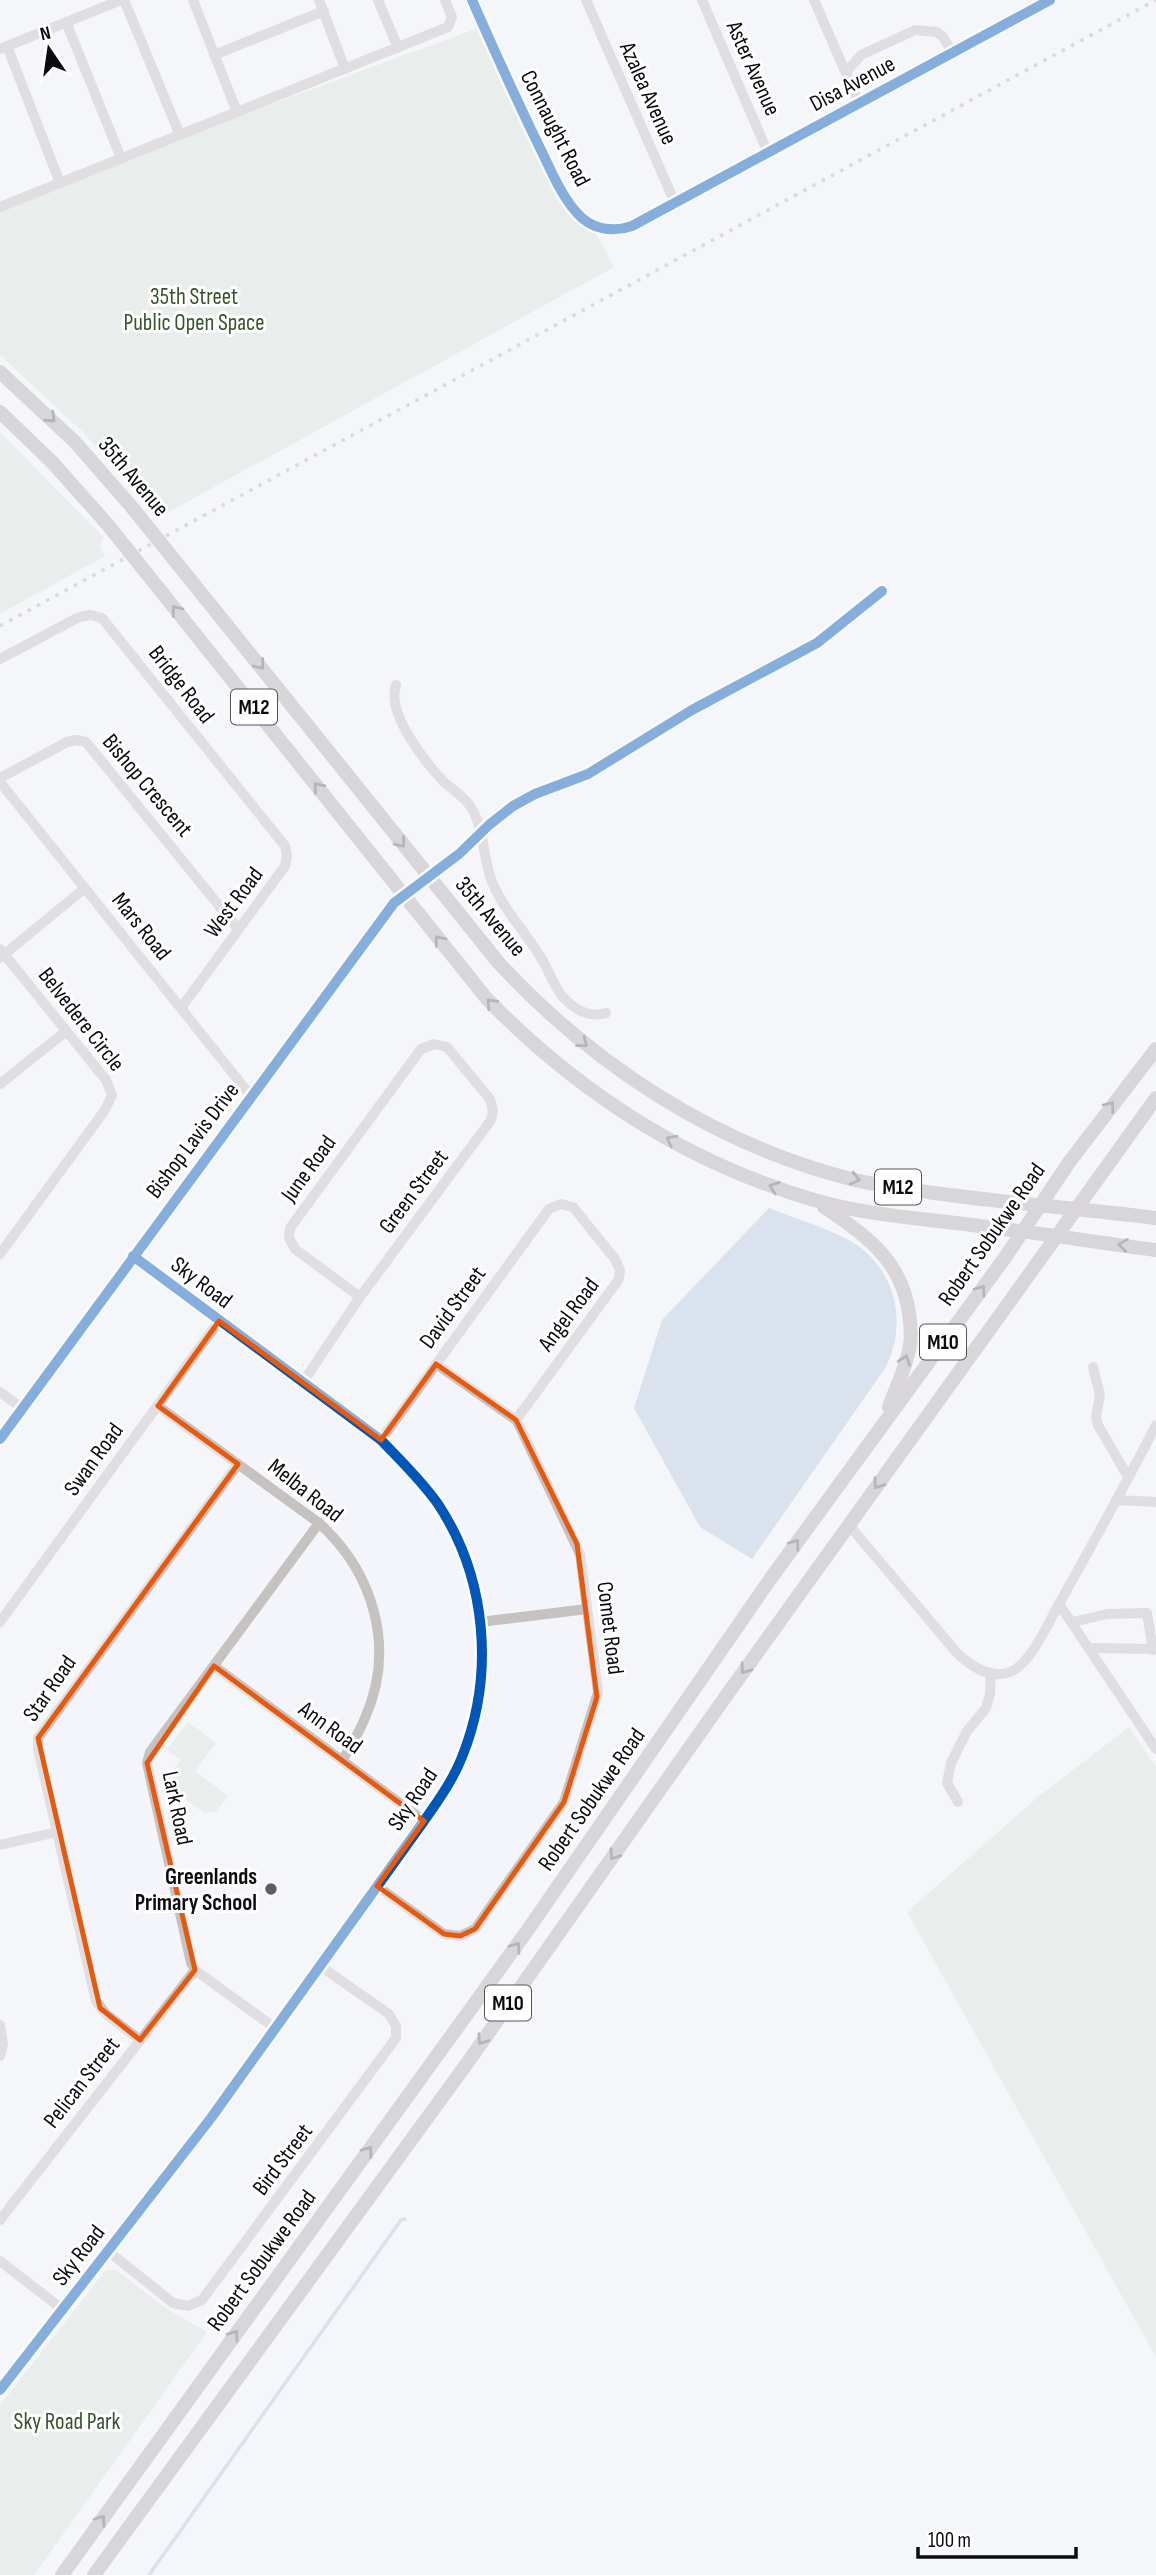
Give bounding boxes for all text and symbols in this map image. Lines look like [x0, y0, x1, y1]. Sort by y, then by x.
north arrow [14, 14, 84, 84]
street label: Aster Avenue [719, 16, 786, 120]
text: N [38, 22, 53, 46]
street label: Azalea Avenue [613, 37, 683, 149]
street label: Disa Avenue [805, 50, 900, 118]
street label: Connaught Road [514, 66, 596, 191]
park label: 35th Street Public Open Space [124, 283, 264, 337]
one-way arrow [43, 409, 56, 422]
street label: 35th Avenue [92, 431, 175, 522]
one-way arrow [172, 605, 185, 617]
street label: Bridge Road [142, 640, 220, 729]
one-way arrow [251, 657, 264, 669]
road number: M12 [231, 690, 277, 724]
street label: Bishop Crescent [96, 729, 198, 843]
one-way arrow [314, 783, 327, 795]
one-way arrow [393, 836, 406, 848]
street label: West Road [198, 862, 269, 943]
street label: 35th Avenue [449, 871, 532, 962]
street label: Mars Road [105, 887, 177, 966]
one-way arrow [434, 935, 447, 947]
street label: Belvedere Circle [32, 962, 130, 1077]
one-way arrow [487, 998, 500, 1011]
one-way arrow [576, 1034, 588, 1047]
street label: Bishop Lavis Drive [140, 1077, 245, 1204]
one-way arrow [1102, 1101, 1115, 1113]
street label: June Road [275, 1130, 342, 1208]
one-way arrow [666, 1135, 679, 1148]
street label: Green Street [373, 1144, 455, 1239]
street label: Robert Sobukwe Road [932, 1158, 1051, 1311]
road number: M12 [875, 1170, 921, 1204]
one-way arrow [849, 1171, 861, 1185]
one-way arrow [768, 1181, 780, 1195]
one-way arrow [1117, 1238, 1129, 1253]
street label: Sky Road [165, 1251, 238, 1315]
street label: David Street [414, 1261, 492, 1354]
street label: Angel Road [532, 1272, 605, 1358]
one-way arrow [972, 1286, 985, 1298]
road number: M10 [920, 1324, 966, 1360]
one-way arrow [897, 1355, 912, 1367]
street label: Swan Road [58, 1418, 130, 1501]
street label: Melba Road [262, 1453, 348, 1529]
one-way arrow [874, 1476, 886, 1489]
one-way arrow [787, 1539, 799, 1552]
street label: Comet Road [590, 1580, 630, 1676]
street label: Star Road [17, 1650, 83, 1727]
one-way arrow [741, 1661, 754, 1674]
street label: Ann Road [292, 1695, 368, 1760]
street label: Robert Sobukwe Road [532, 1723, 651, 1876]
street label: Sky Road [382, 1763, 444, 1836]
street label: Lark Road [156, 1769, 198, 1848]
one-way arrow [610, 1847, 622, 1860]
place label: Greenlands Primary School [135, 1863, 257, 1917]
marker: Greenlands Primary School [263, 1881, 279, 1897]
one-way arrow [507, 1942, 520, 1955]
road number: M10 [485, 1986, 531, 2021]
street label: Pelican Street [38, 2032, 126, 2134]
one-way arrow [477, 2033, 490, 2046]
street label: Bird Street [247, 2118, 319, 2201]
one-way arrow [359, 2146, 372, 2159]
street label: Robert Sobukwe Road [201, 2185, 322, 2337]
street label: Sky Road [46, 2220, 111, 2292]
one-way arrow [226, 2330, 238, 2343]
park label: Sky Road Park [14, 2408, 121, 2436]
one-way arrow [93, 2515, 105, 2527]
scale bar [918, 2516, 1076, 2560]
text: 100 m [928, 2528, 971, 2553]

